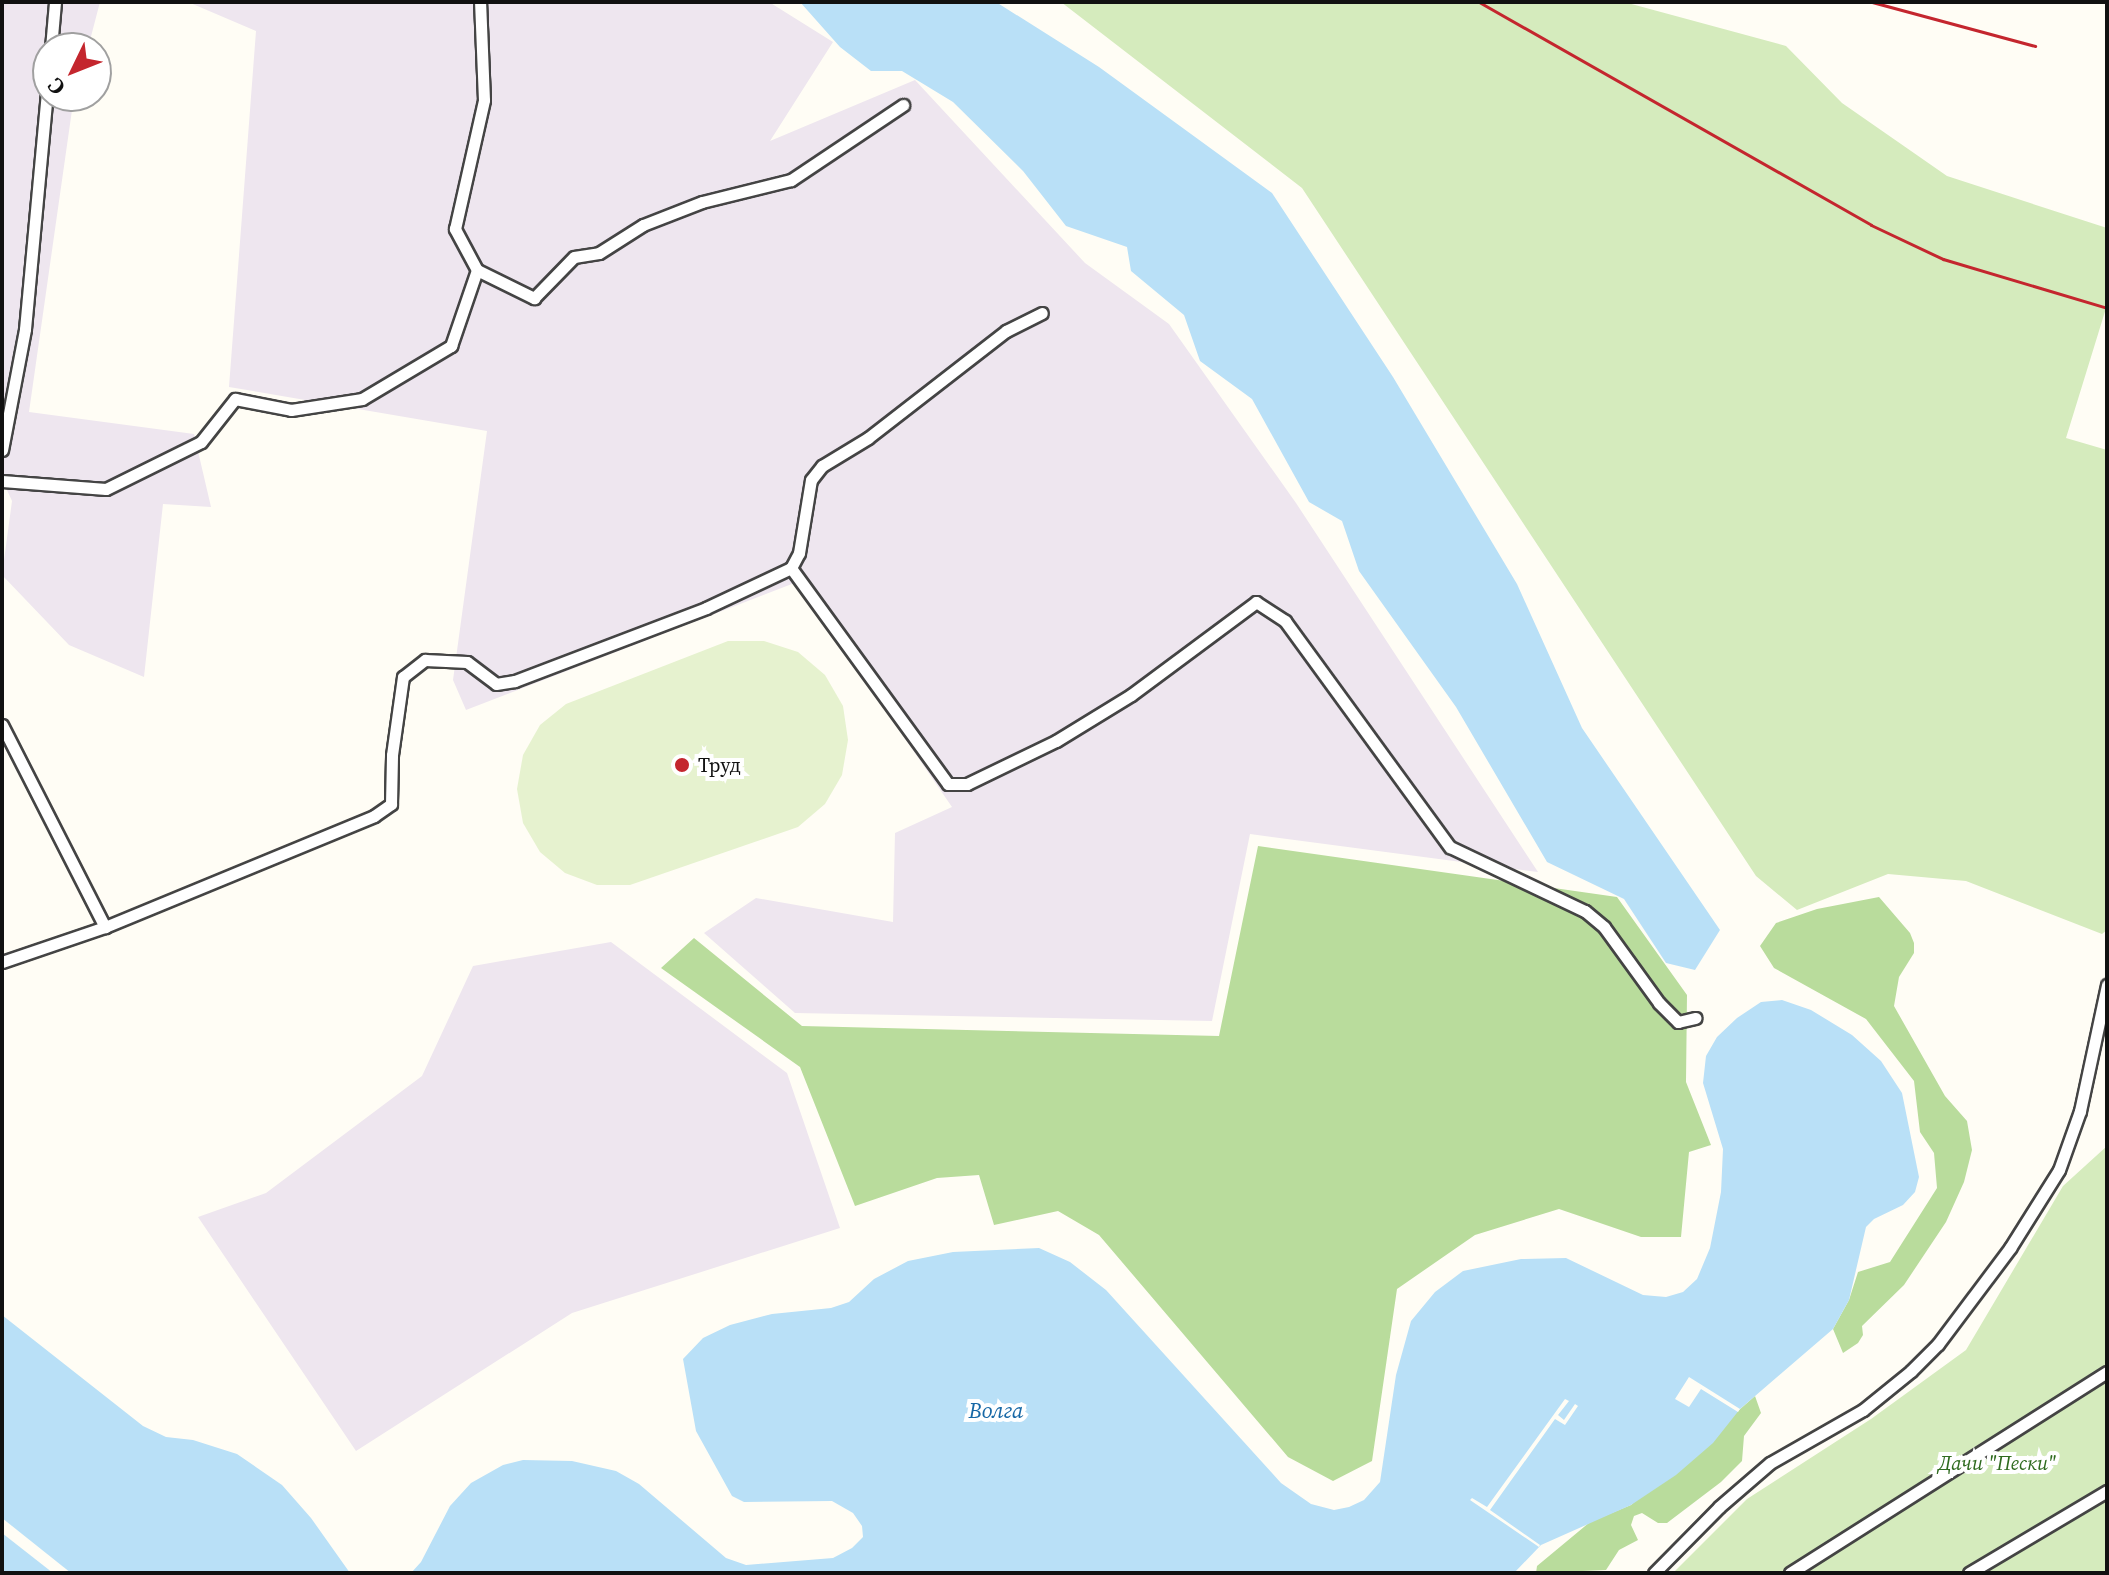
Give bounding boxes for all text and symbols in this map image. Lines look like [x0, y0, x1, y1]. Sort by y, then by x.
north arrow [32, 32, 112, 112]
text: С [40, 72, 72, 102]
place label: Труд [698, 753, 741, 777]
marker: Труд [673, 756, 691, 774]
water label: Волга [968, 1398, 1024, 1424]
park label: Дачи "Пески" [1938, 1451, 2056, 1475]

